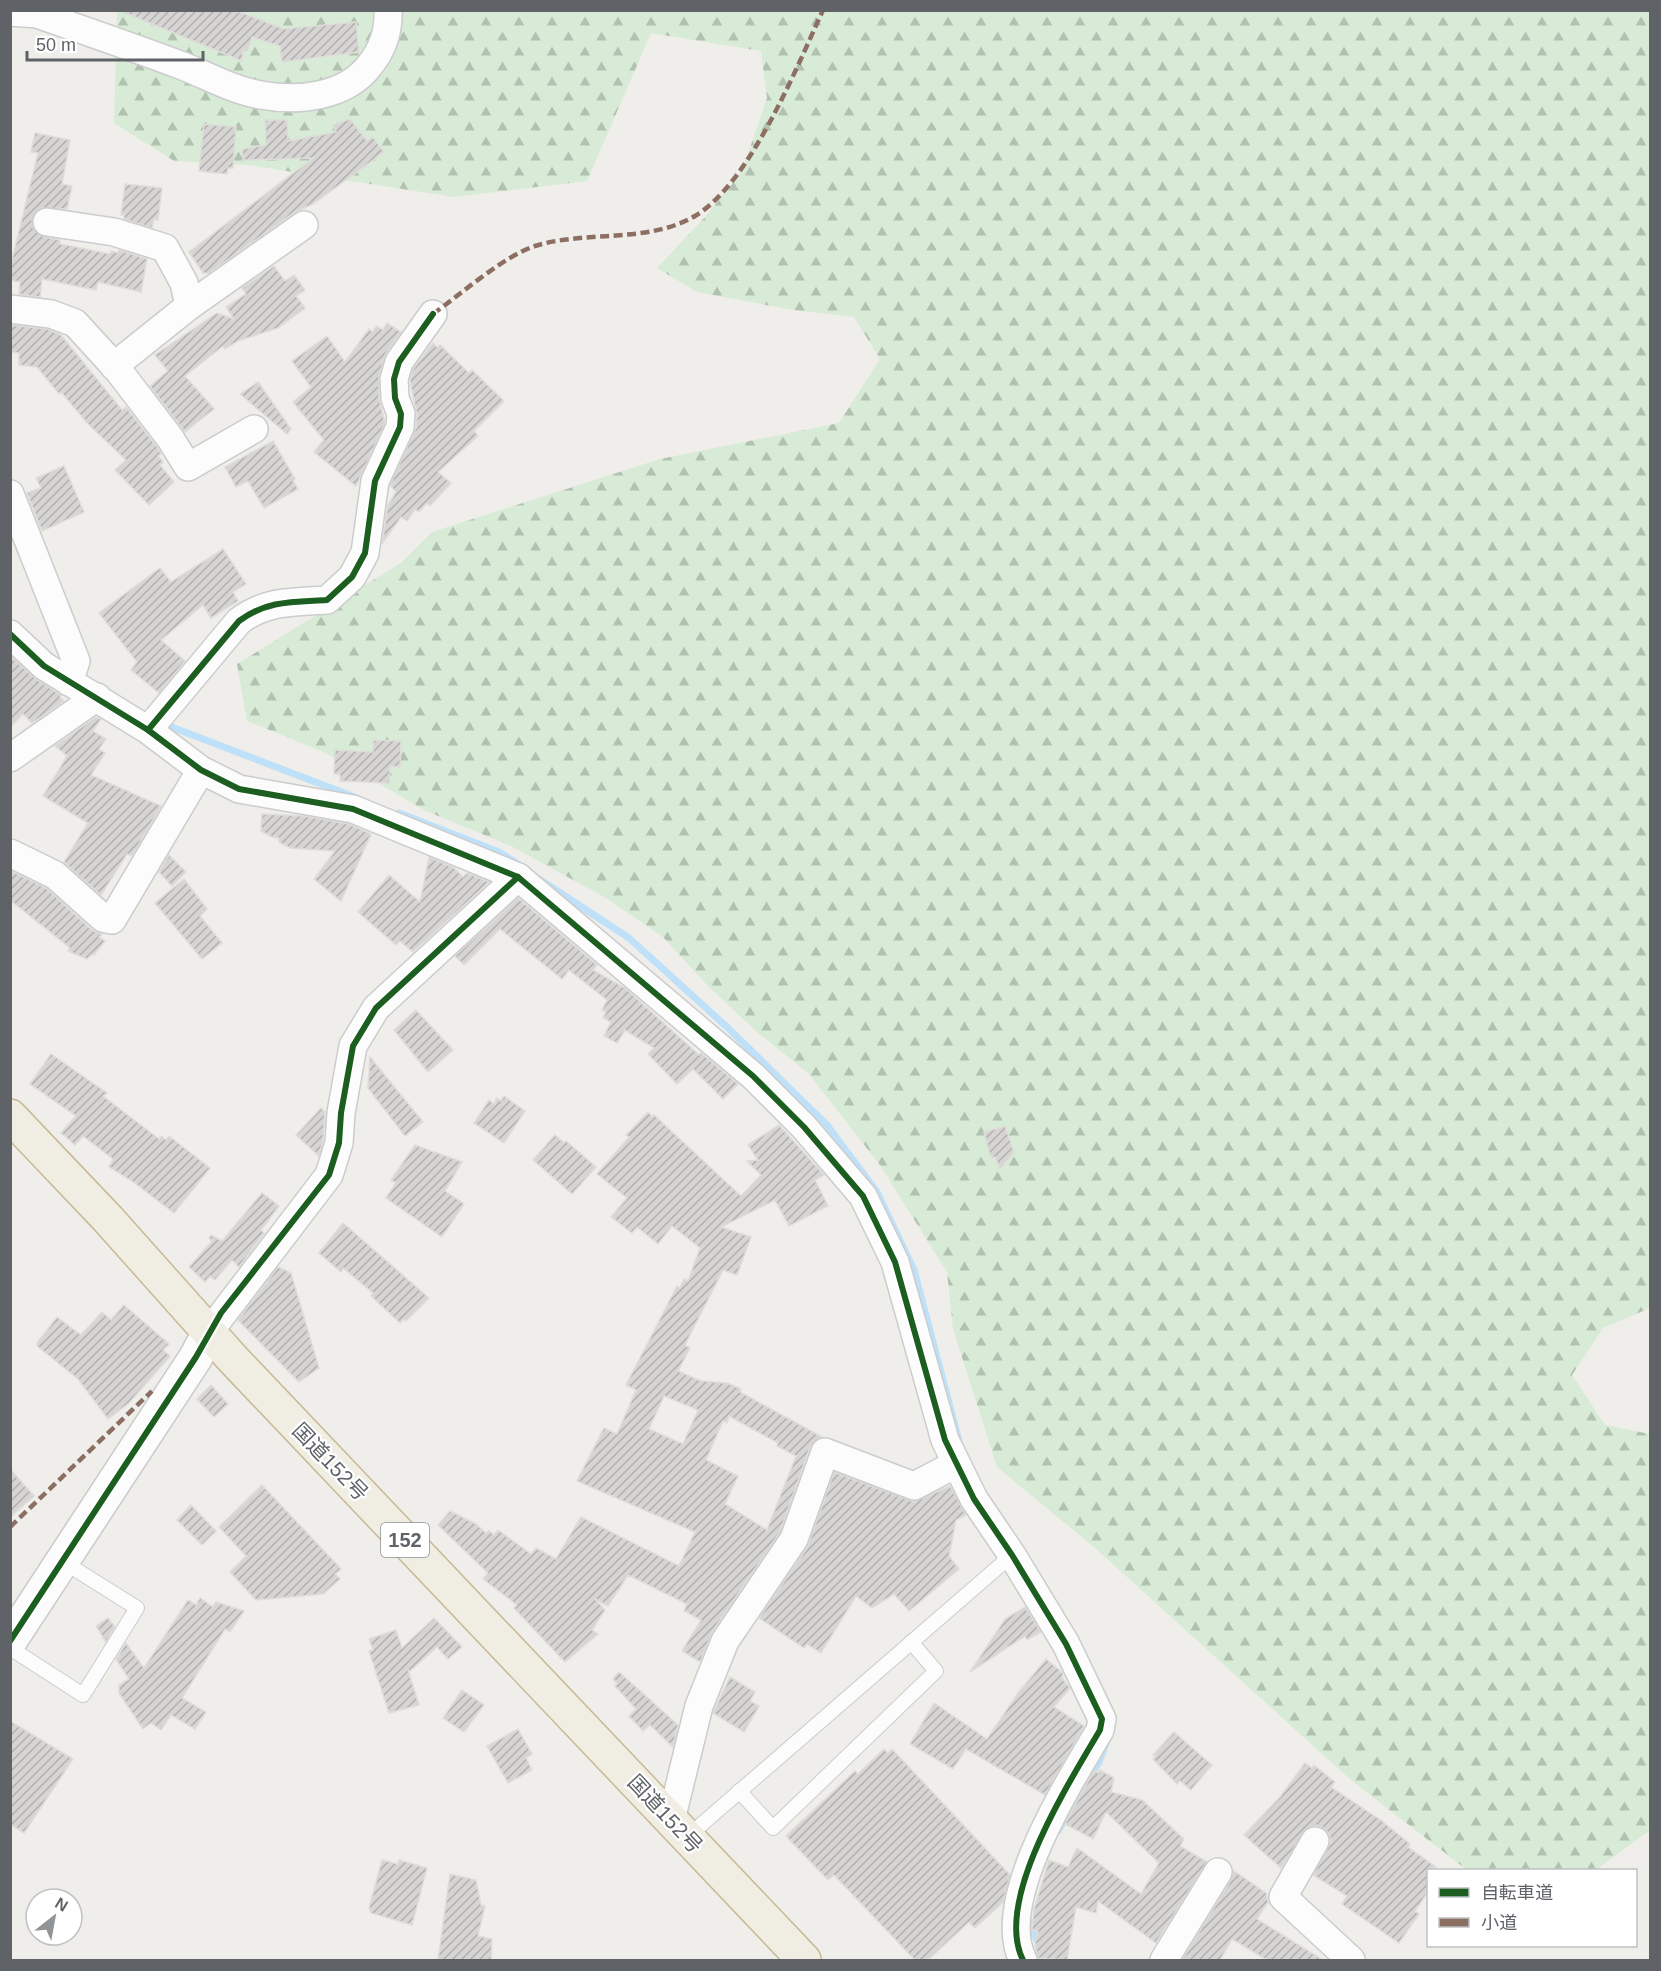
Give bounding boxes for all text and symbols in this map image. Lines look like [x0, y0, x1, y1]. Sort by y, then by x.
scale bar [27, 24, 202, 62]
text: 50 m [36, 35, 76, 55]
street label: 国道152号 [288, 1418, 373, 1505]
road number: 152 [381, 1523, 429, 1557]
street label: 国道152号 [624, 1770, 707, 1857]
legend [1427, 1869, 1637, 1947]
text: 自転車道 [1481, 1883, 1553, 1903]
north arrow [24, 1887, 84, 1947]
text: N [52, 1894, 71, 1915]
text: 小道 [1481, 1913, 1517, 1933]

